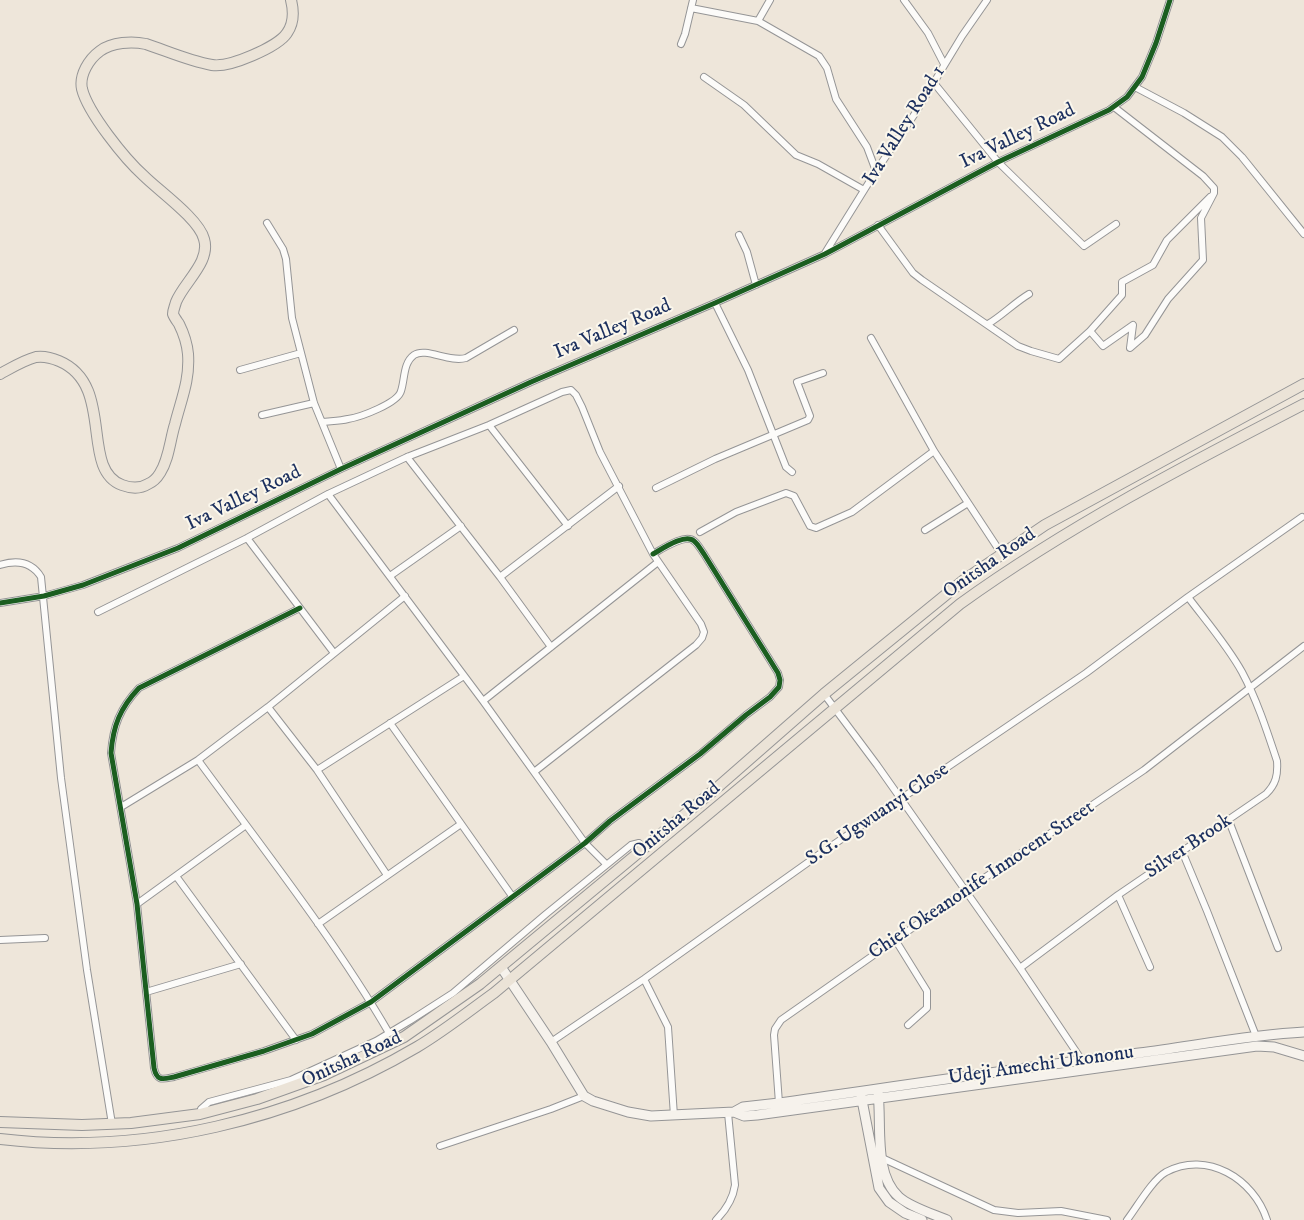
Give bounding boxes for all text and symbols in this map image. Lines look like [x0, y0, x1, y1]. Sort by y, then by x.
street label: Iva Valley Road 1 [859, 62, 951, 190]
street label: Iva Valley Road [957, 99, 1079, 175]
street label: Iva Valley Road [551, 295, 675, 365]
street label: Iva Valley Road [183, 461, 305, 537]
street label: Onitsha Road [939, 523, 1041, 605]
street label: S.G. Ugwuanyi Close [802, 758, 954, 872]
street label: Onitsha Road [628, 777, 726, 865]
street label: Chief Okeanonife Innocent Street [865, 796, 1099, 966]
street label: Silver Brook [1141, 809, 1237, 885]
street label: Onitsha Road [298, 1026, 406, 1094]
street label: Udeji Amechi Ukononu [947, 1041, 1135, 1091]

